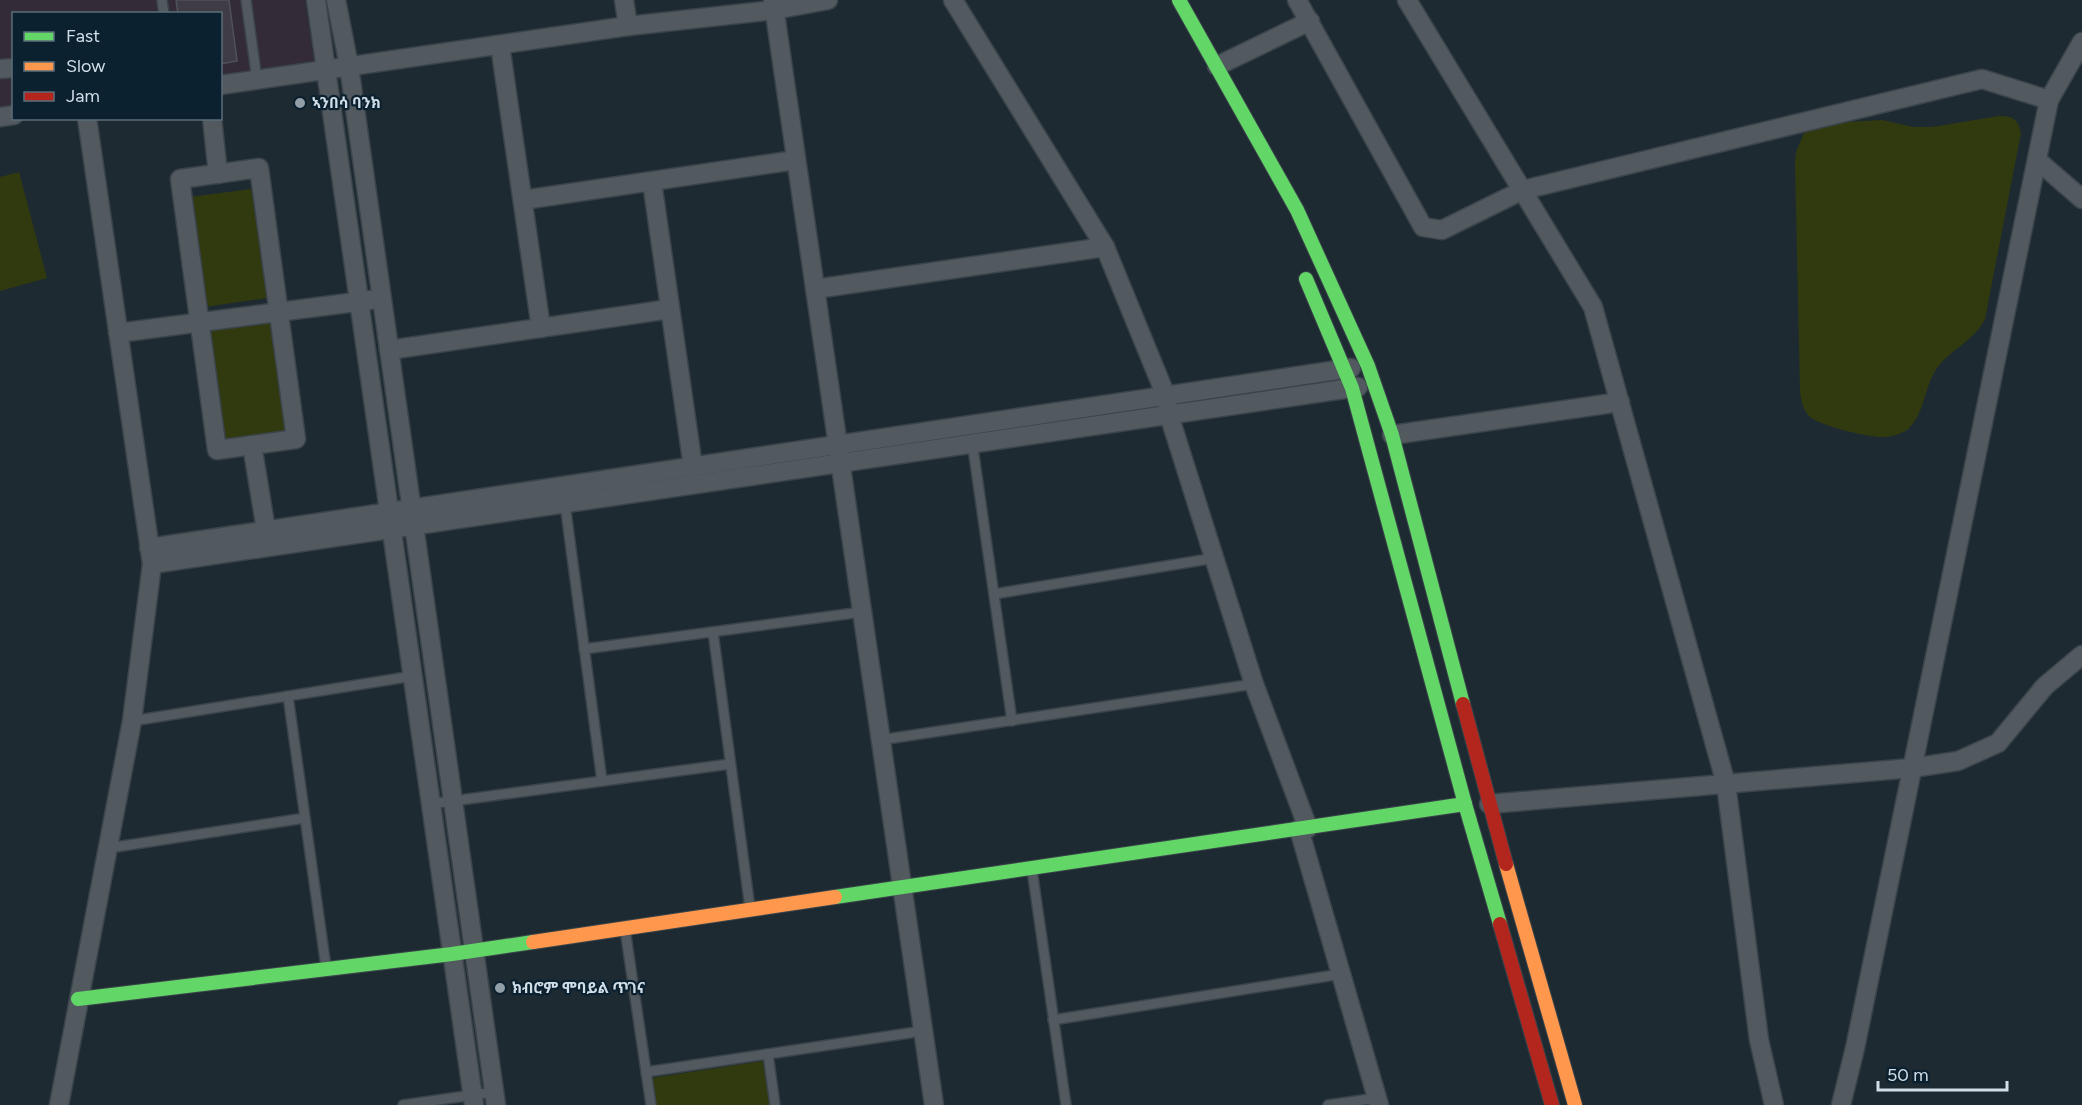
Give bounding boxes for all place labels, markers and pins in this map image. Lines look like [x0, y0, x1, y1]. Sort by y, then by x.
place label: ኣንበሳ ባንክ [312, 94, 381, 112]
marker: ኣንበሳ ባንክ [293, 96, 307, 110]
place label: ክብሮም ሞባይል ጥገና [512, 979, 646, 997]
marker: ክብሮም ሞባይል ጥገና [493, 981, 507, 995]

